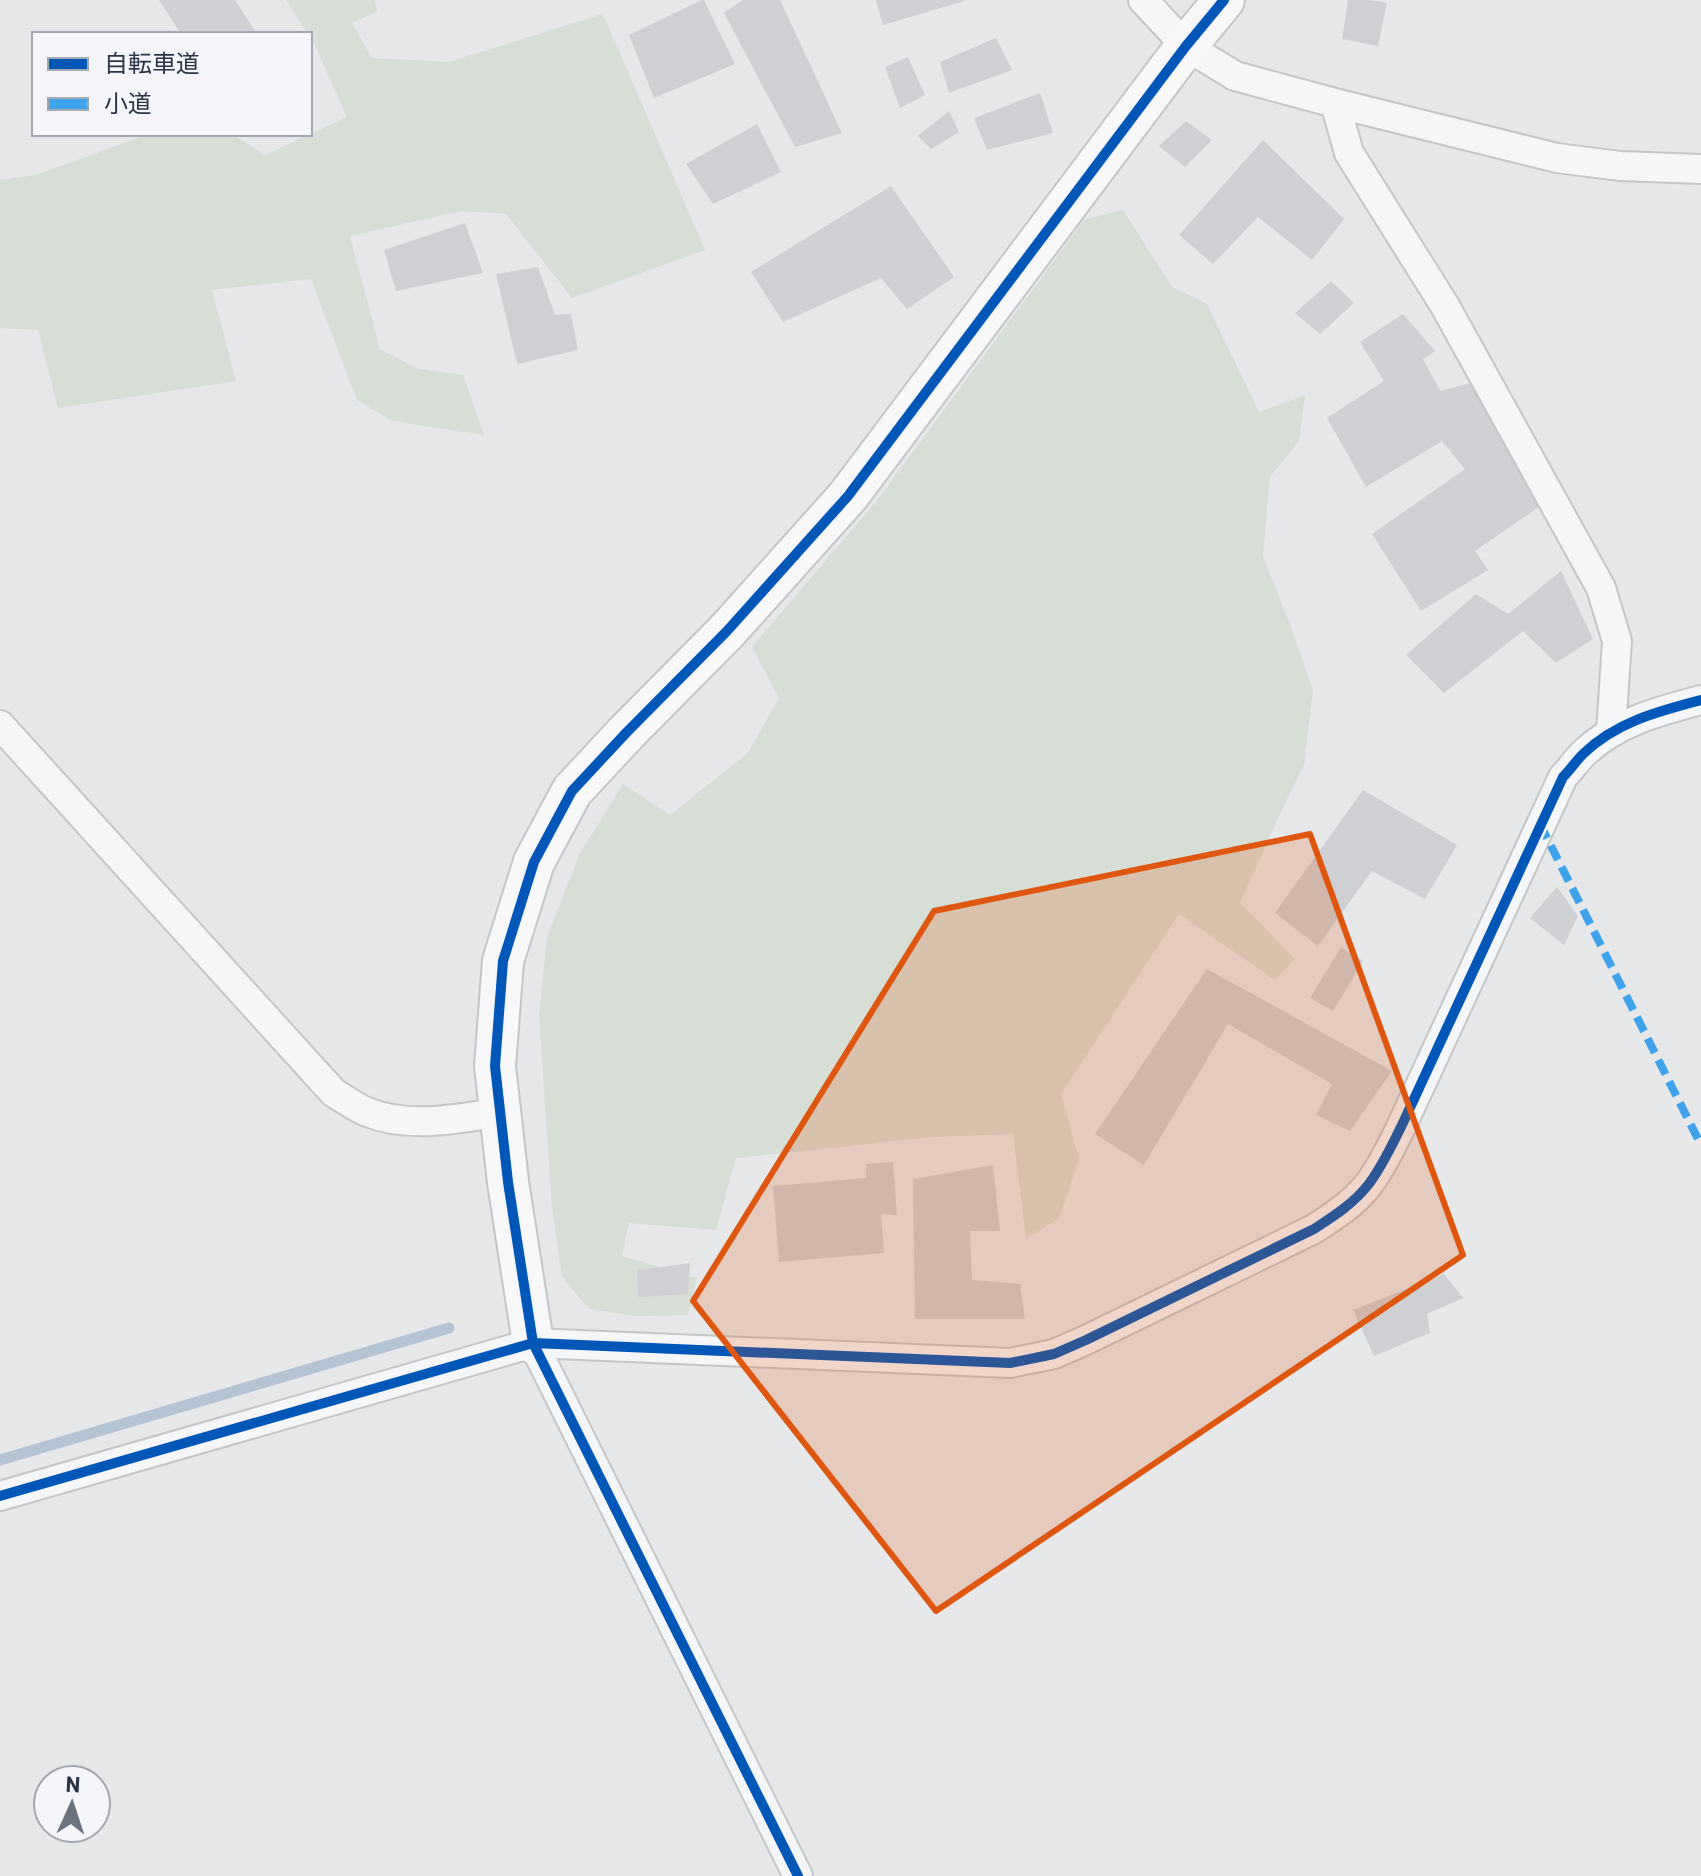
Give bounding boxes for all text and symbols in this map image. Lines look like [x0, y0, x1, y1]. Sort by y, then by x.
legend [32, 32, 312, 136]
text: 自転車道 [104, 48, 200, 77]
text: 小道 [104, 88, 152, 117]
north arrow [32, 1764, 112, 1844]
text: N [65, 1770, 81, 1796]

